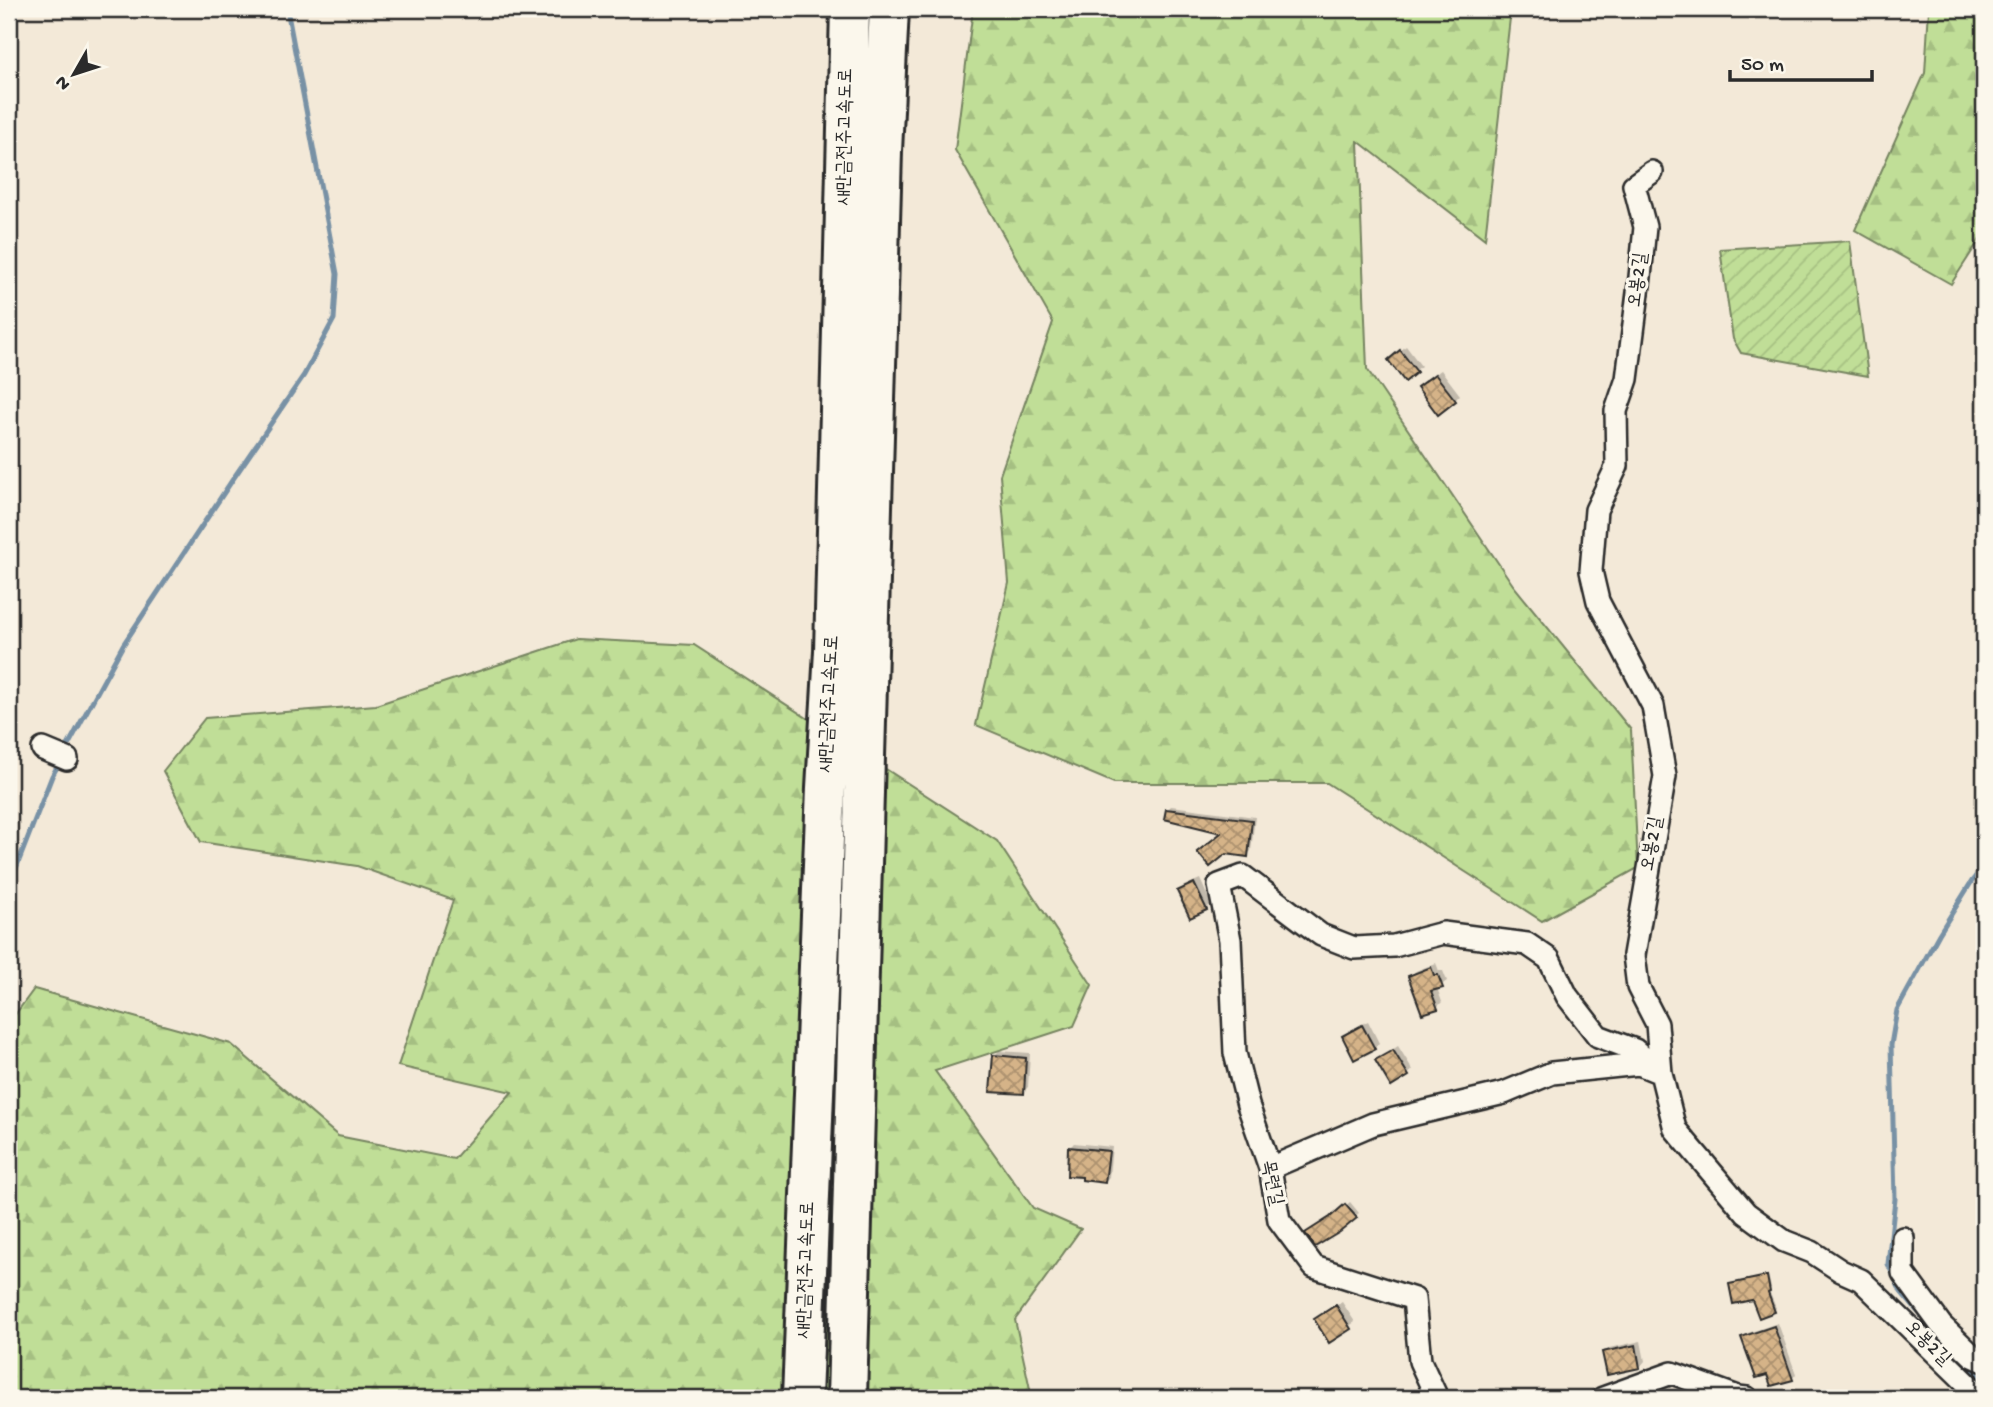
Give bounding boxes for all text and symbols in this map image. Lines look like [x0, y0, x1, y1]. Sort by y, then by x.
north arrow [38, 38, 108, 108]
scale bar [1730, 38, 1872, 82]
text: 50 m [1741, 54, 1784, 79]
street label: 새만금전주고속도로 [833, 68, 859, 206]
text: N [51, 70, 76, 95]
street label: 오봉2길 [1624, 251, 1654, 309]
street label: 새만금전주고속도로 [815, 635, 845, 773]
street label: 오봉2길 [1637, 815, 1669, 873]
street label: 목련길 [1255, 1158, 1287, 1208]
street label: 새만금전주고속도로 [793, 1201, 821, 1339]
street label: 오봉2길 [1899, 1317, 1955, 1371]

